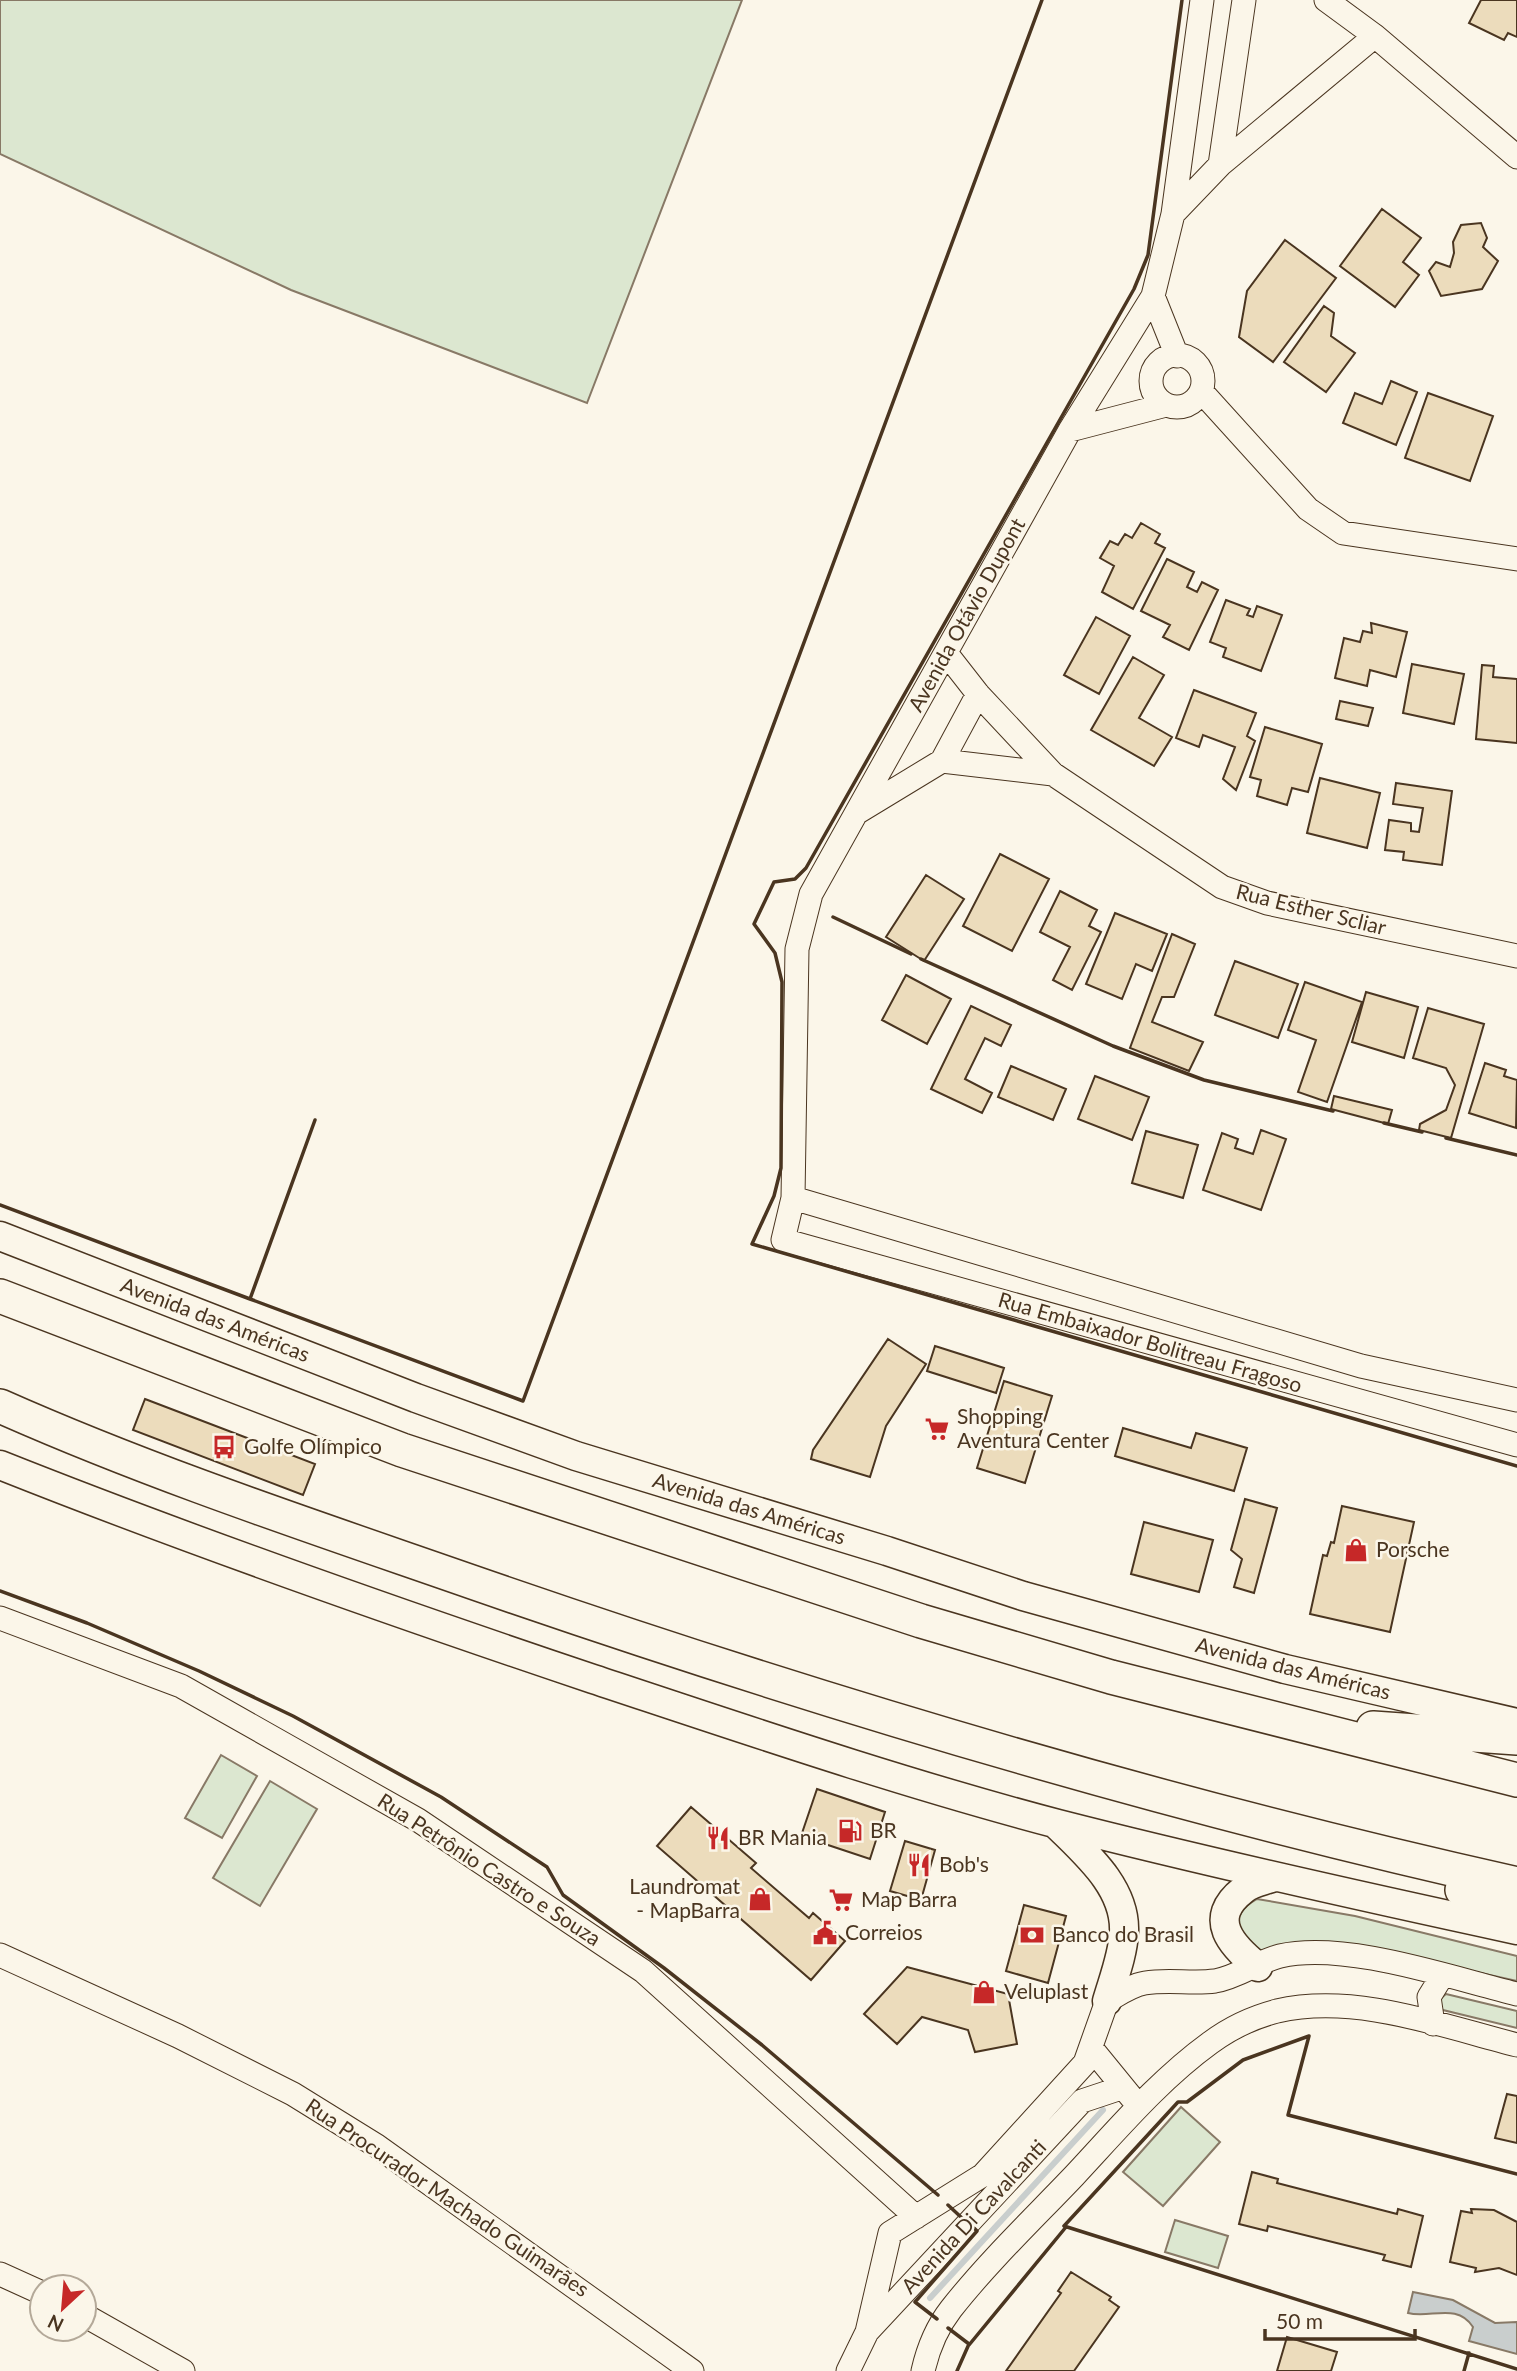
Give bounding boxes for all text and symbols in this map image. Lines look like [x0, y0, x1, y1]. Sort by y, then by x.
street label: Avenida Otávio Dupont [902, 513, 1030, 715]
street label: Rua Esther Scliar [1234, 878, 1389, 939]
street label: Avenida das Américas [118, 1271, 313, 1366]
street label: Rua Embaixador Bolitreau Fragoso [996, 1286, 1305, 1397]
place label: Shopping Aventura Center [957, 1403, 1109, 1452]
supermarket icon: Shopping Aventura Center [923, 1415, 951, 1443]
bus stop icon: Golfe Olímpico [210, 1433, 238, 1461]
place label: Golfe Olímpico [244, 1433, 382, 1458]
street label: Avenida das Américas [650, 1466, 849, 1549]
shop icon: Porsche [1342, 1536, 1370, 1564]
place label: Porsche [1376, 1536, 1449, 1561]
street label: Avenida das Américas [1193, 1631, 1393, 1704]
street label: Rua Petrônio Castro e Souza [374, 1787, 606, 1950]
fuel station icon: BR [836, 1817, 864, 1845]
place label: BR [870, 1817, 898, 1842]
restaurant icon: BR Mania [704, 1824, 732, 1852]
place label: BR Mania [738, 1824, 827, 1849]
restaurant icon: Bob's [905, 1851, 933, 1879]
place label: Bob's [939, 1851, 989, 1876]
place label: Laundromat - MapBarra [629, 1873, 740, 1922]
shop icon: Laundromat - MapBarra [746, 1885, 774, 1913]
supermarket icon: Map Barra [827, 1886, 855, 1914]
place label: Map Barra [861, 1886, 957, 1911]
public building icon: Correios [811, 1919, 839, 1947]
place label: Correios [845, 1919, 923, 1944]
bank icon: Banco do Brasil [1018, 1921, 1046, 1949]
place label: Banco do Brasil [1052, 1921, 1194, 1946]
shop icon: Veluplast [970, 1978, 998, 2006]
place label: Veluplast [1004, 1978, 1089, 2003]
street label: Rua Procurador Machado Guimarães [301, 2092, 594, 2301]
street label: Avenida Di Cavalcanti [895, 2134, 1050, 2298]
north arrow [28, 2273, 98, 2343]
scale bar [1265, 2298, 1416, 2342]
text: 50 m [1276, 2308, 1323, 2333]
text: N [44, 2310, 67, 2337]

